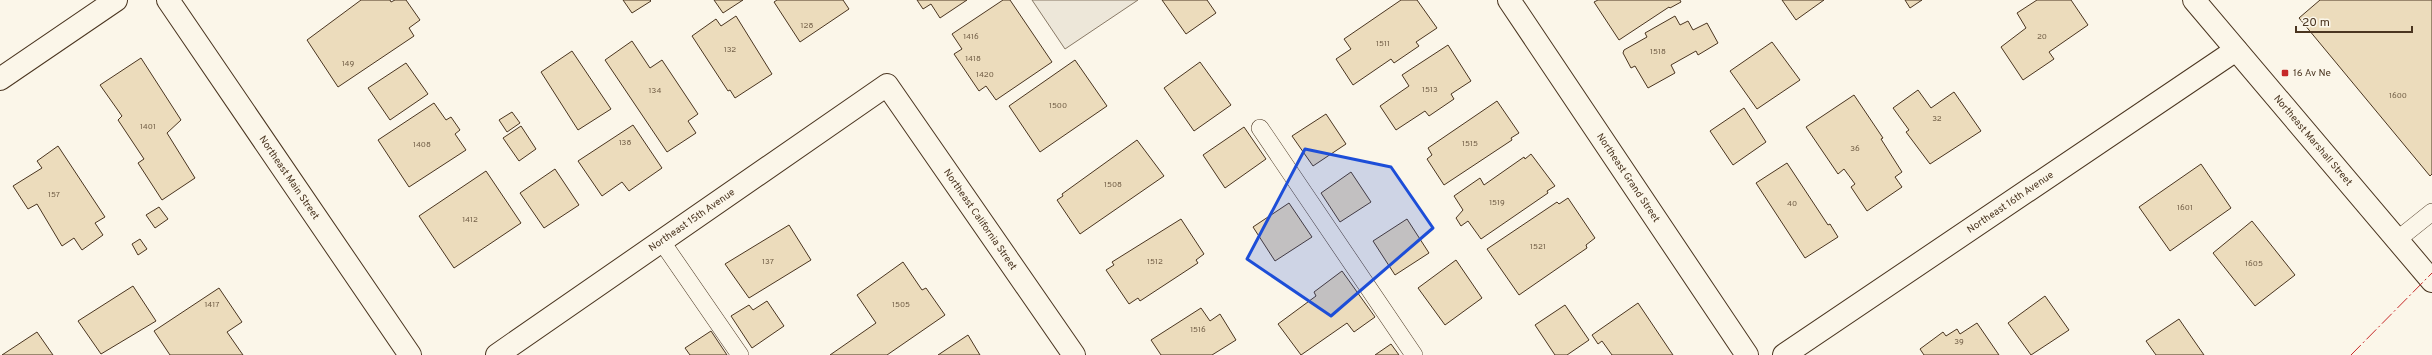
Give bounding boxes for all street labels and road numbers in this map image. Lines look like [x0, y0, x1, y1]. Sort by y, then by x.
street label: Northeast Marshall Street [2271, 92, 2355, 189]
street label: Northeast Grand Street [1594, 131, 1663, 225]
street label: Northeast Main Street [256, 133, 322, 222]
street label: Northeast California Street [941, 166, 1020, 273]
street label: Northeast 16th Avenue [1964, 168, 2056, 236]
street label: Northeast 15th Avenue [646, 186, 738, 254]

